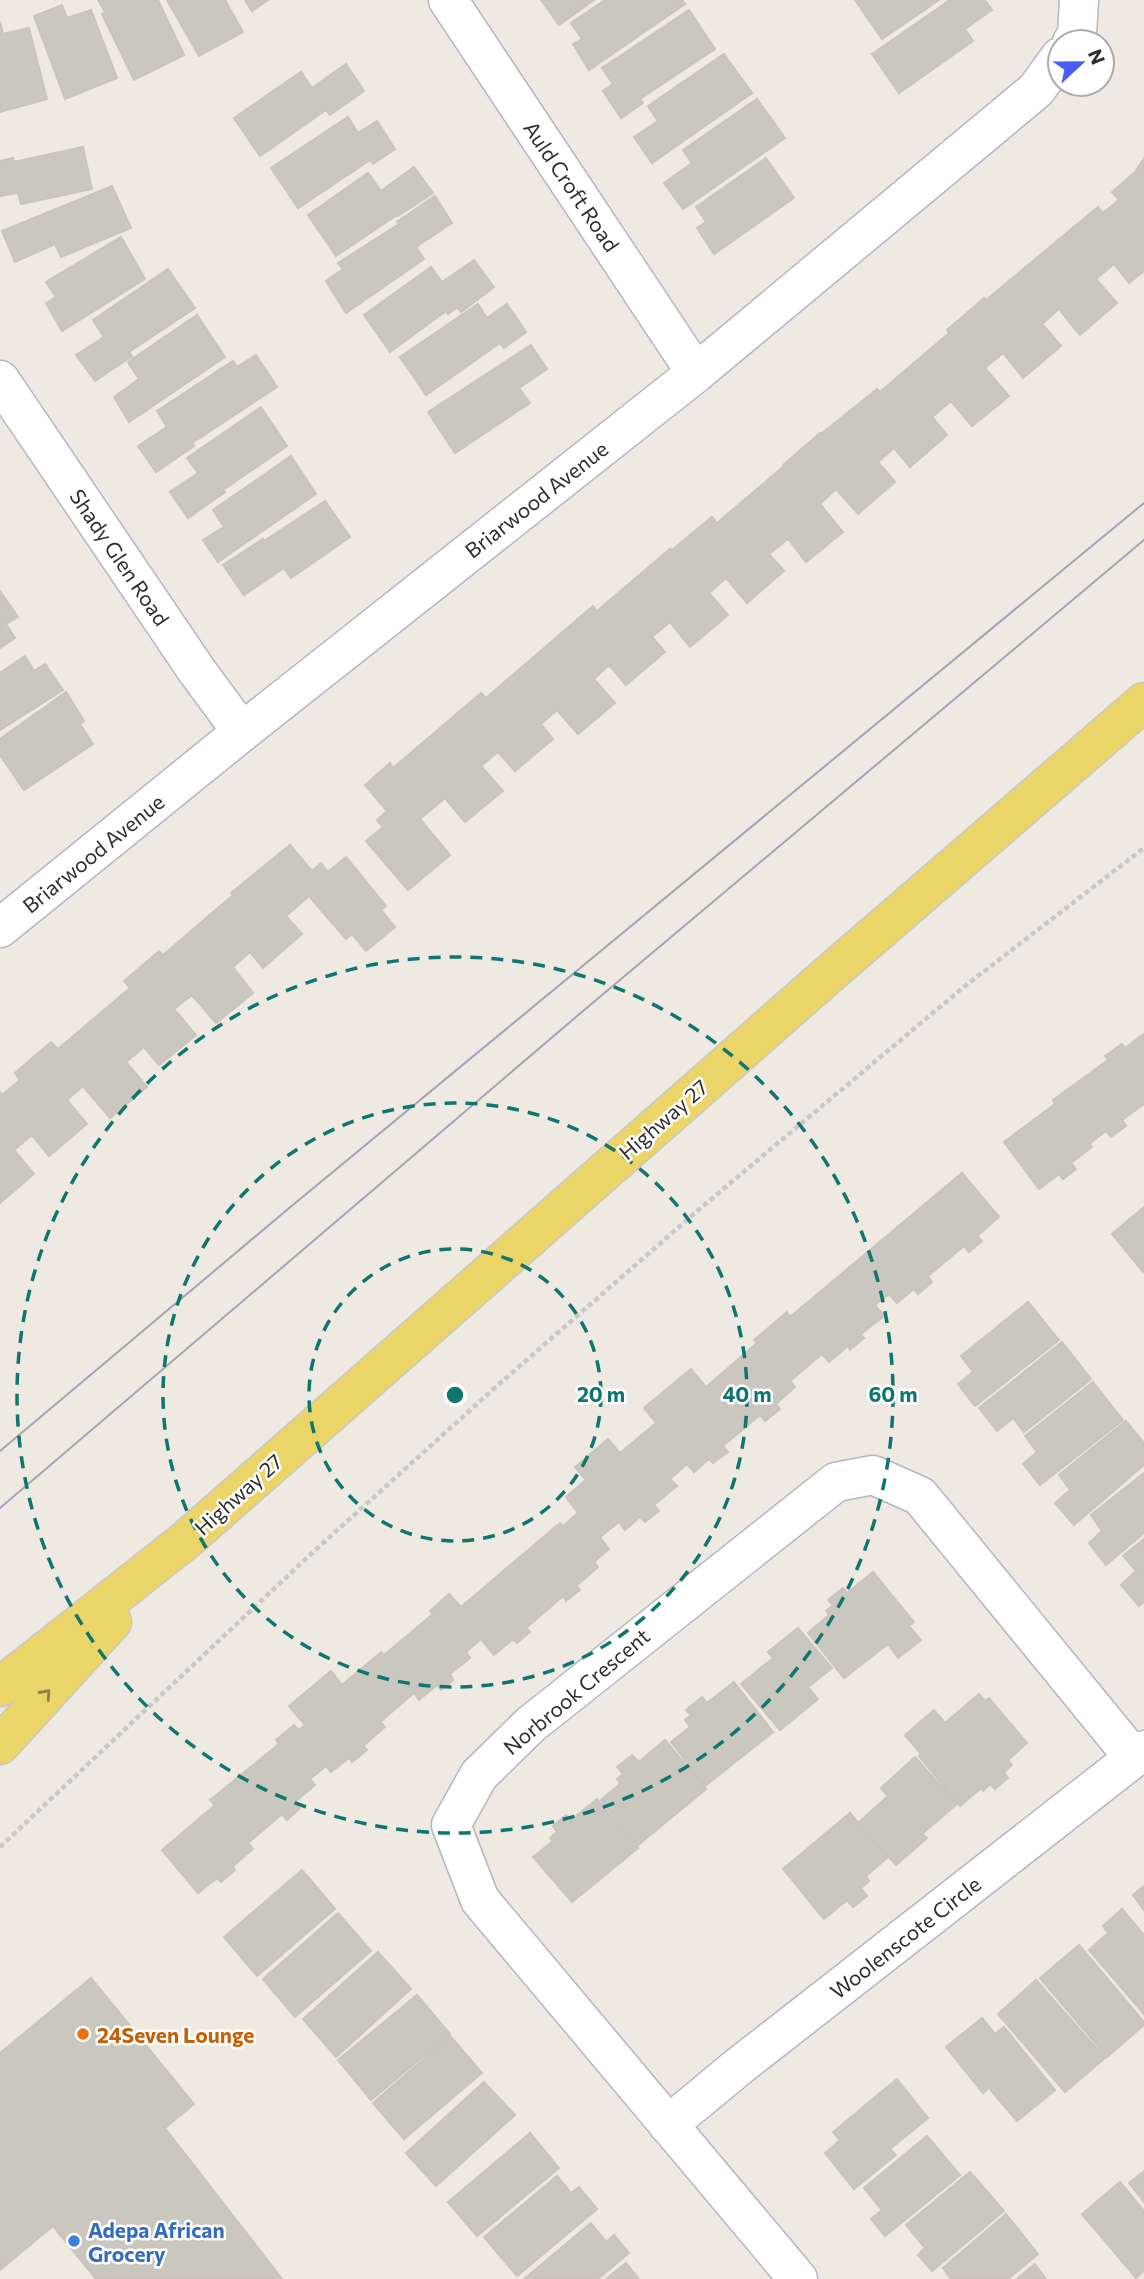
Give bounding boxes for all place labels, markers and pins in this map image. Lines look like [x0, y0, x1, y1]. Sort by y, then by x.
centre of rings [443, 1383, 467, 1407]
place label: 24Seven Lounge [97, 2022, 254, 2047]
marker: 24Seven Lounge [75, 2026, 91, 2042]
place label: Adepa African Grocery [88, 2217, 225, 2266]
marker: Adepa African Grocery [66, 2233, 82, 2249]

